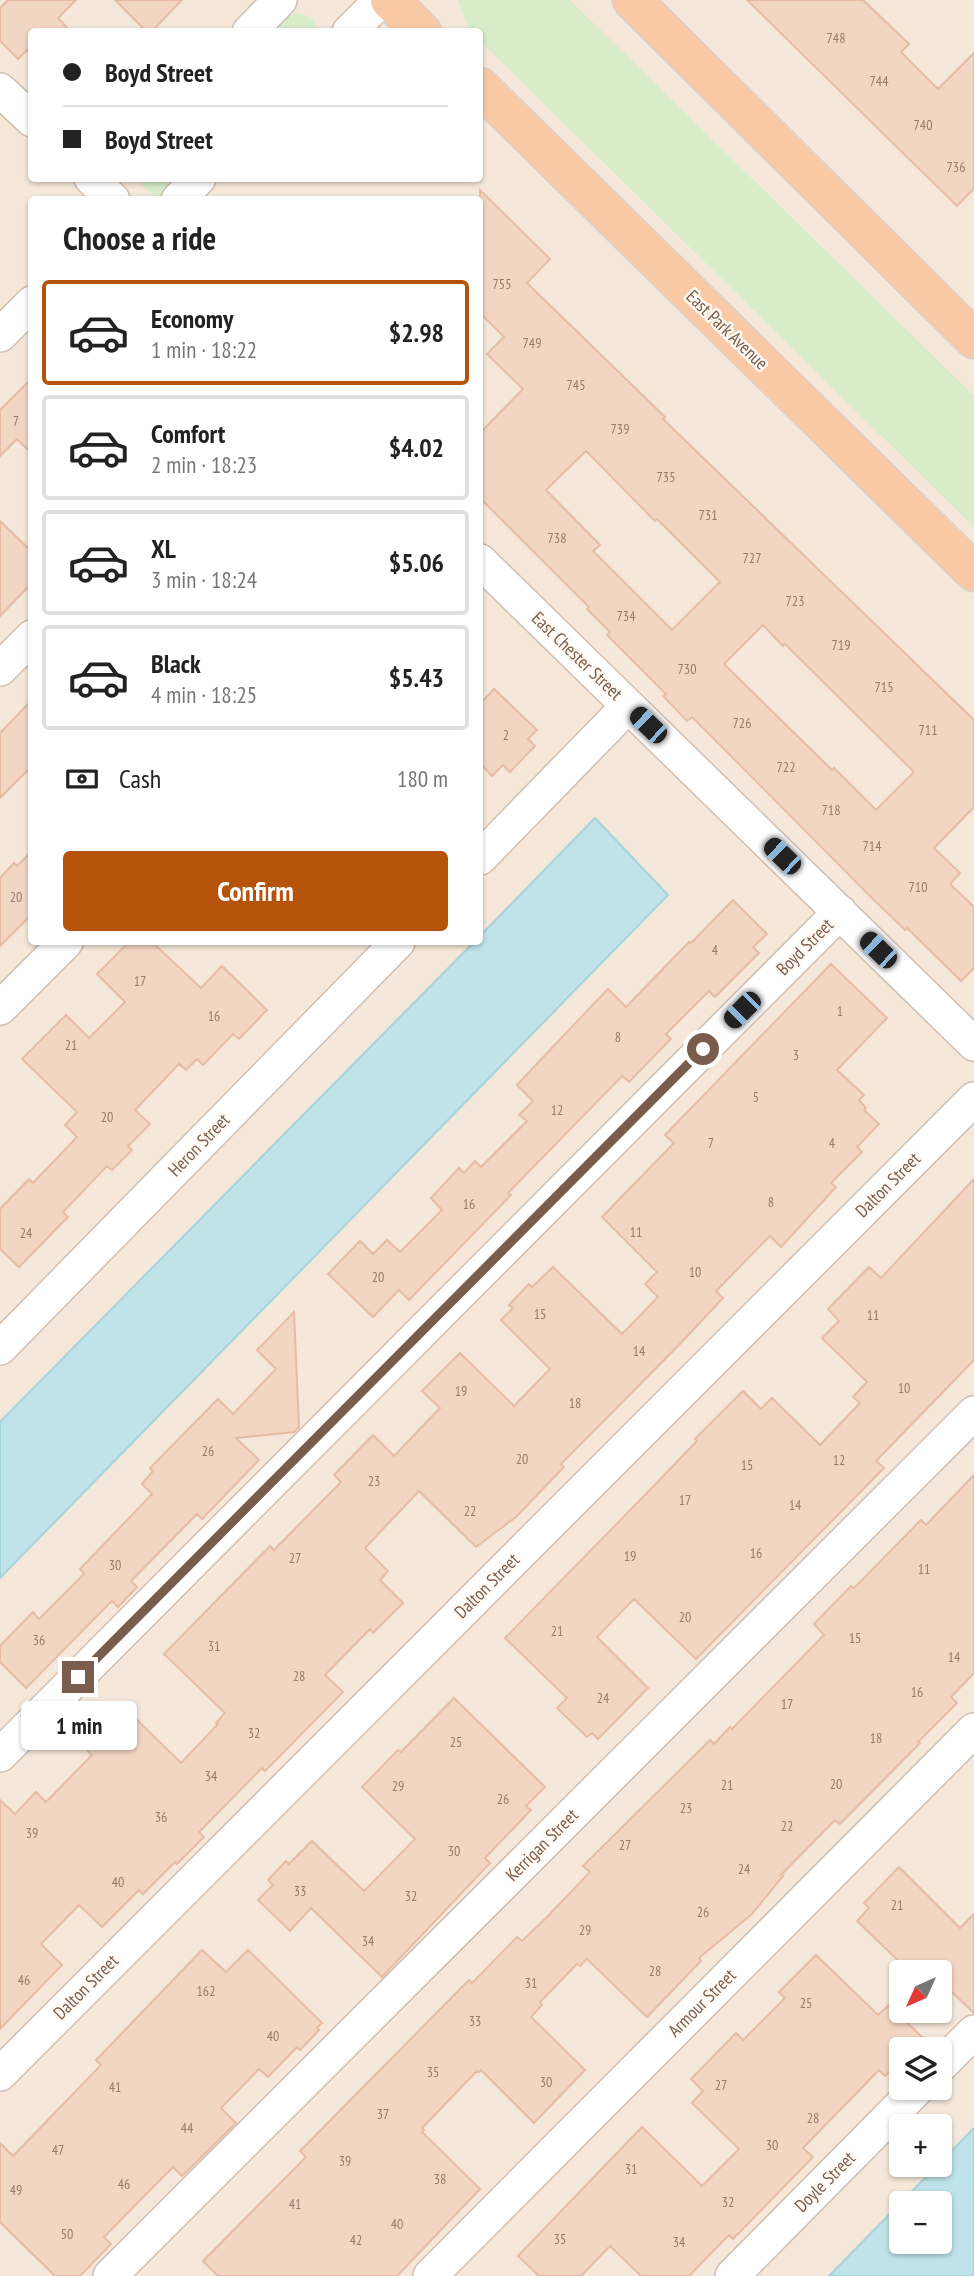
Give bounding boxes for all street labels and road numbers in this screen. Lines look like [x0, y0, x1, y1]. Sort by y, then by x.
street label: East Park Avenue [682, 285, 773, 374]
street label: East Chester Street [527, 606, 628, 705]
street label: Boyd Street [771, 913, 838, 980]
street label: Heron Street [163, 1108, 234, 1181]
street label: Dalton Street [850, 1147, 925, 1222]
street label: Dalton Street [449, 1548, 524, 1623]
street label: Kerrigan Street [501, 1803, 583, 1886]
street label: Dalton Street [48, 1949, 123, 2024]
street label: Armour Street [663, 1964, 740, 2041]
street label: Doyle Street [789, 2146, 860, 2217]

